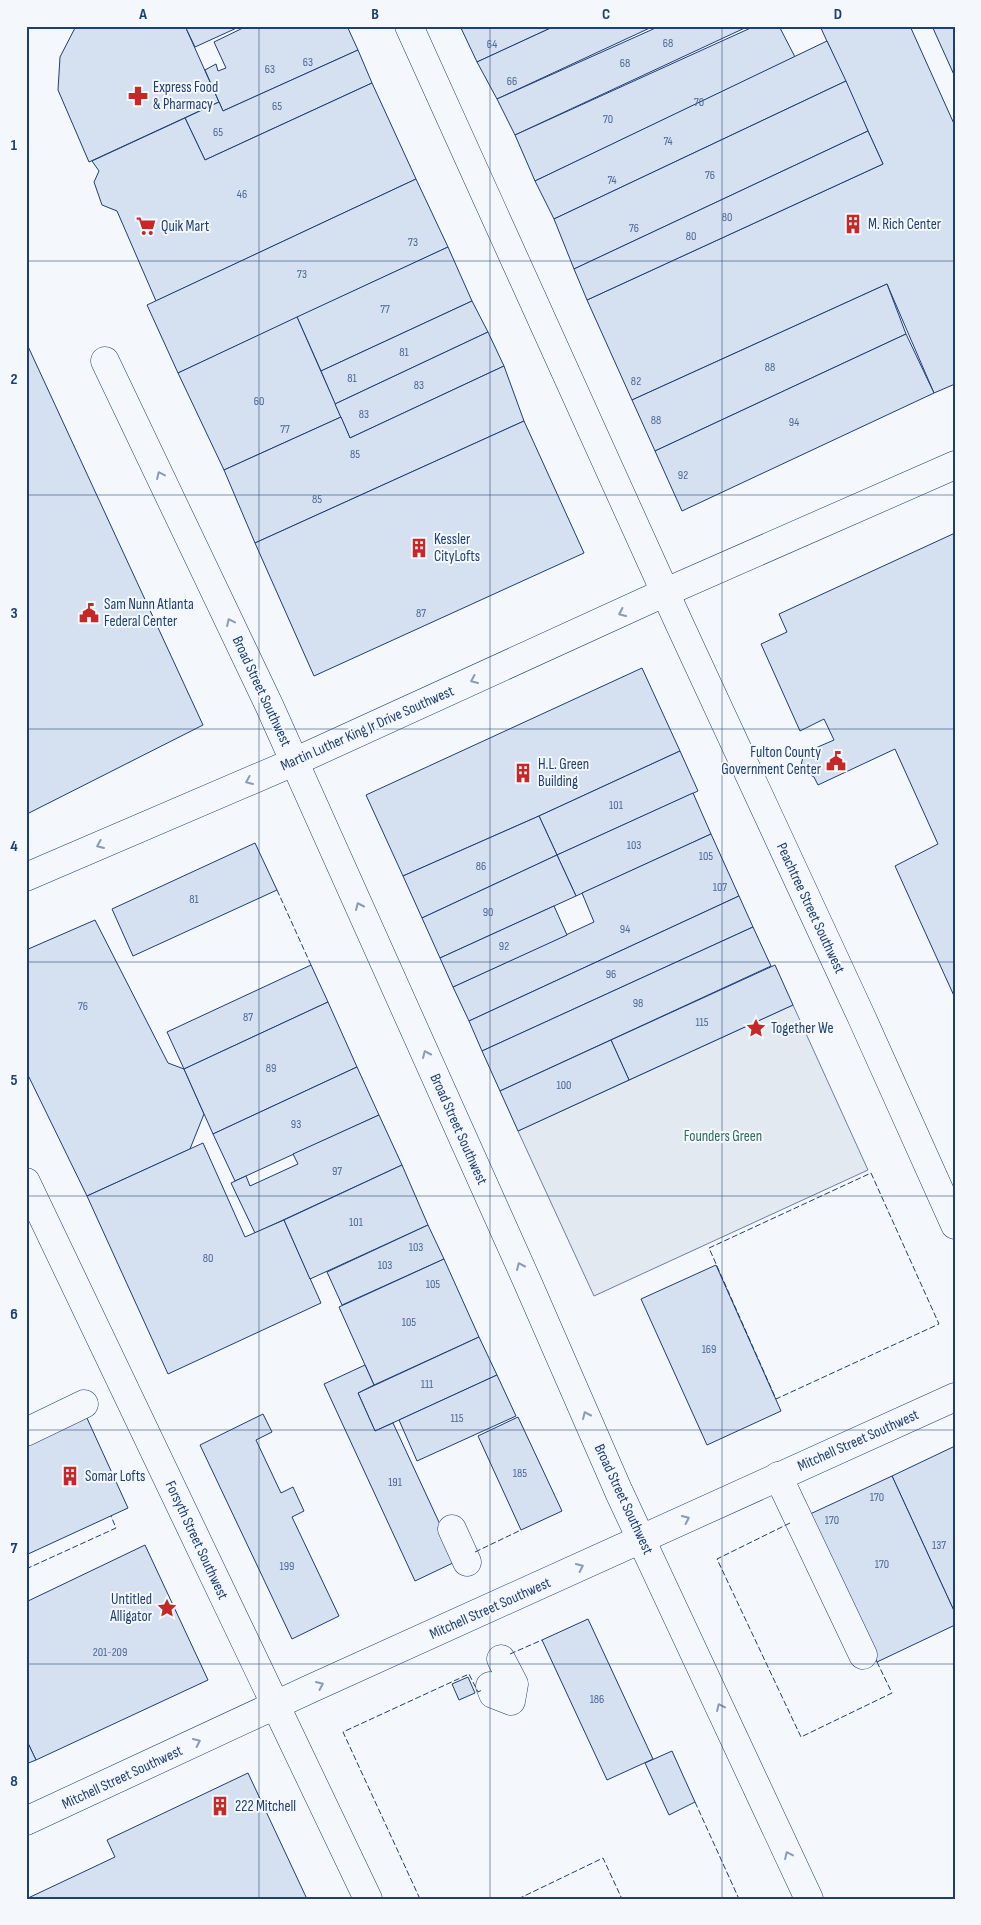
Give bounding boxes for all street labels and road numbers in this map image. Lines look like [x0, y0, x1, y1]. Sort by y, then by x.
street label: Broad Street Southwest [228, 633, 296, 750]
street label: Martin Luther King Jr Drive Southwest [278, 681, 457, 775]
street label: Peachtree Street Southwest [772, 840, 849, 977]
street label: Broad Street Southwest [426, 1071, 492, 1188]
street label: Mitchell Street Southwest [795, 1405, 922, 1476]
street label: Broad Street Southwest [590, 1441, 658, 1558]
street label: Forsyth Street Southwest [161, 1478, 233, 1603]
street label: Mitchell Street Southwest [427, 1573, 554, 1644]
street label: Mitchell Street Southwest [59, 1741, 186, 1814]

